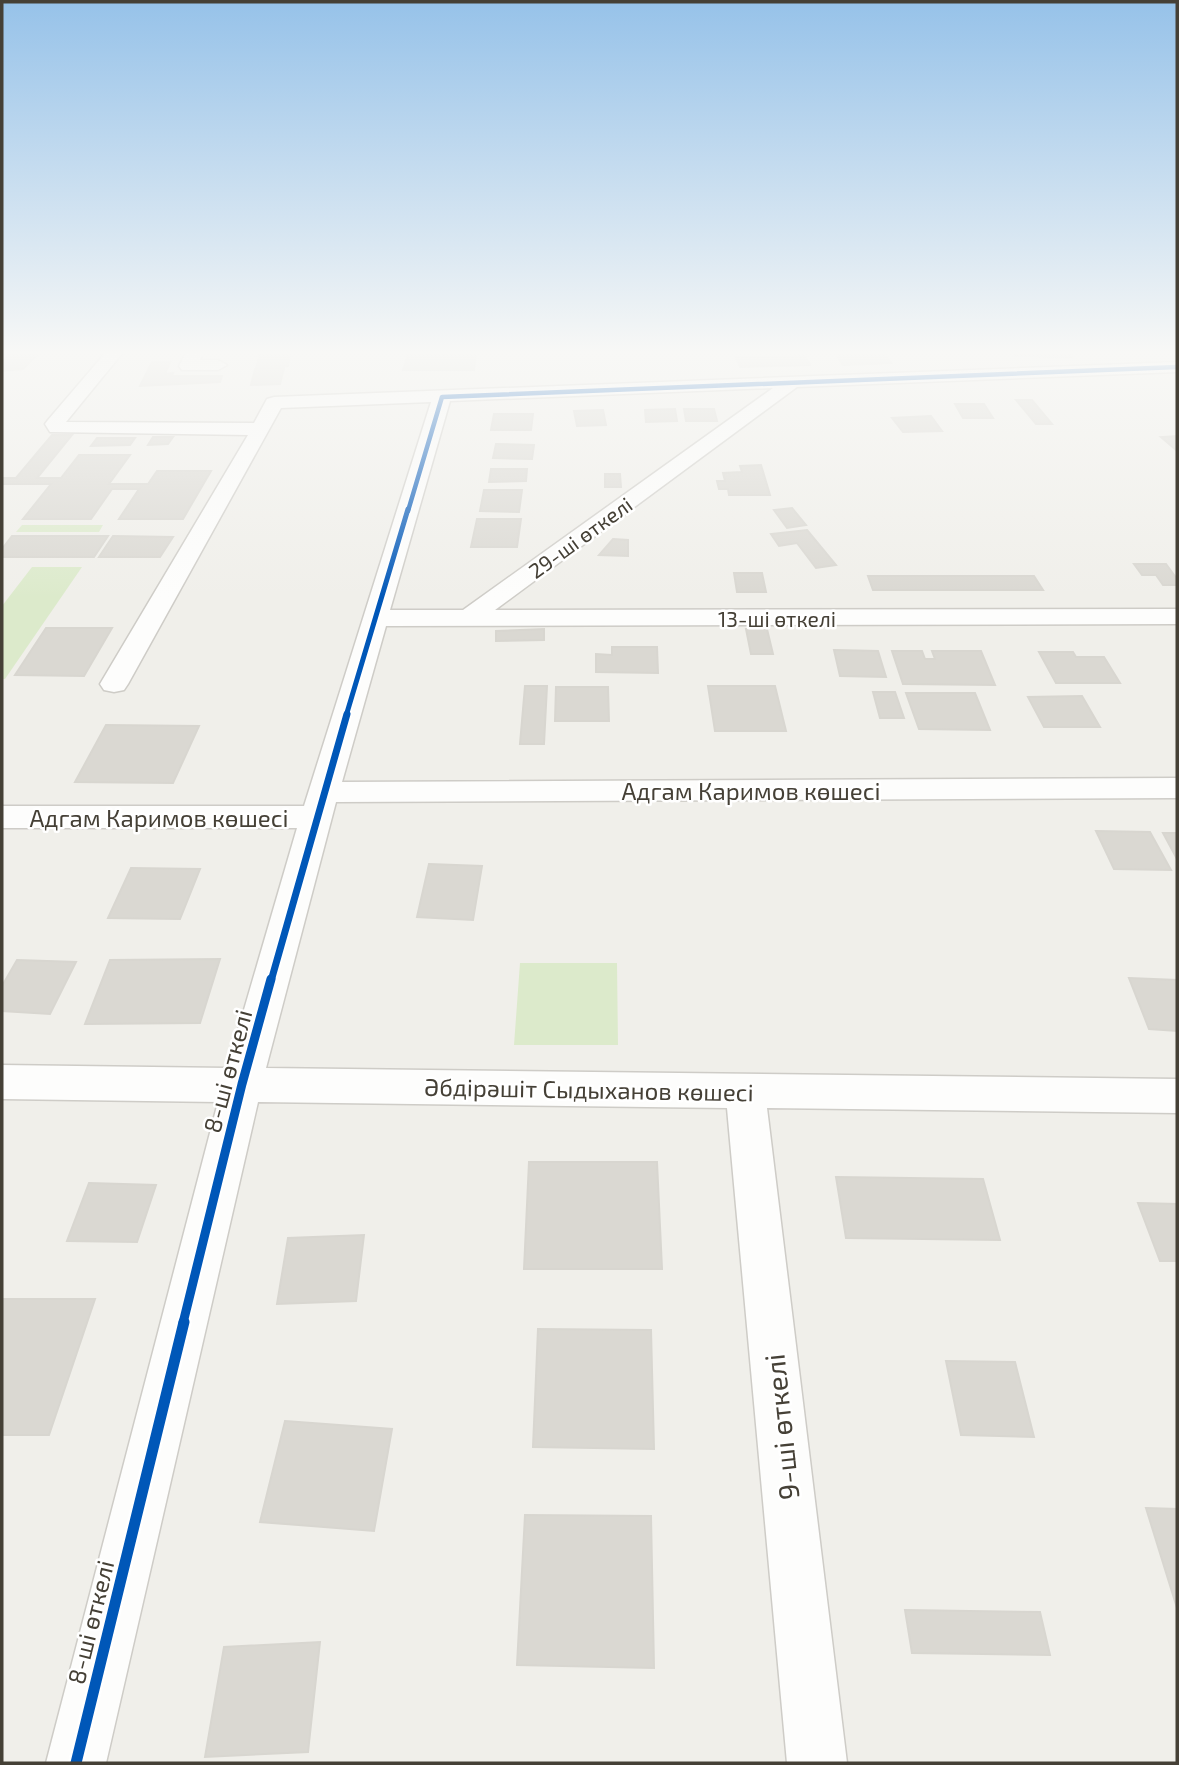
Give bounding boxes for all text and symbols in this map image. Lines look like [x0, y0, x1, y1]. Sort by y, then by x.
street label: 29-ші өткелі [523, 491, 637, 583]
street label: 13-ші өткелі [718, 606, 836, 631]
street label: Адгам Каримов көшесі [621, 776, 881, 805]
street label: Адгам Каримов көшесі [29, 803, 289, 832]
street label: 8-ші өткелі [197, 1006, 257, 1136]
street label: Әбдірәшіт Сыдыханов көшесі [424, 1072, 754, 1106]
street label: 9-ші өткелі [756, 1352, 806, 1502]
street label: 8-ші өткелі [61, 1557, 119, 1687]

